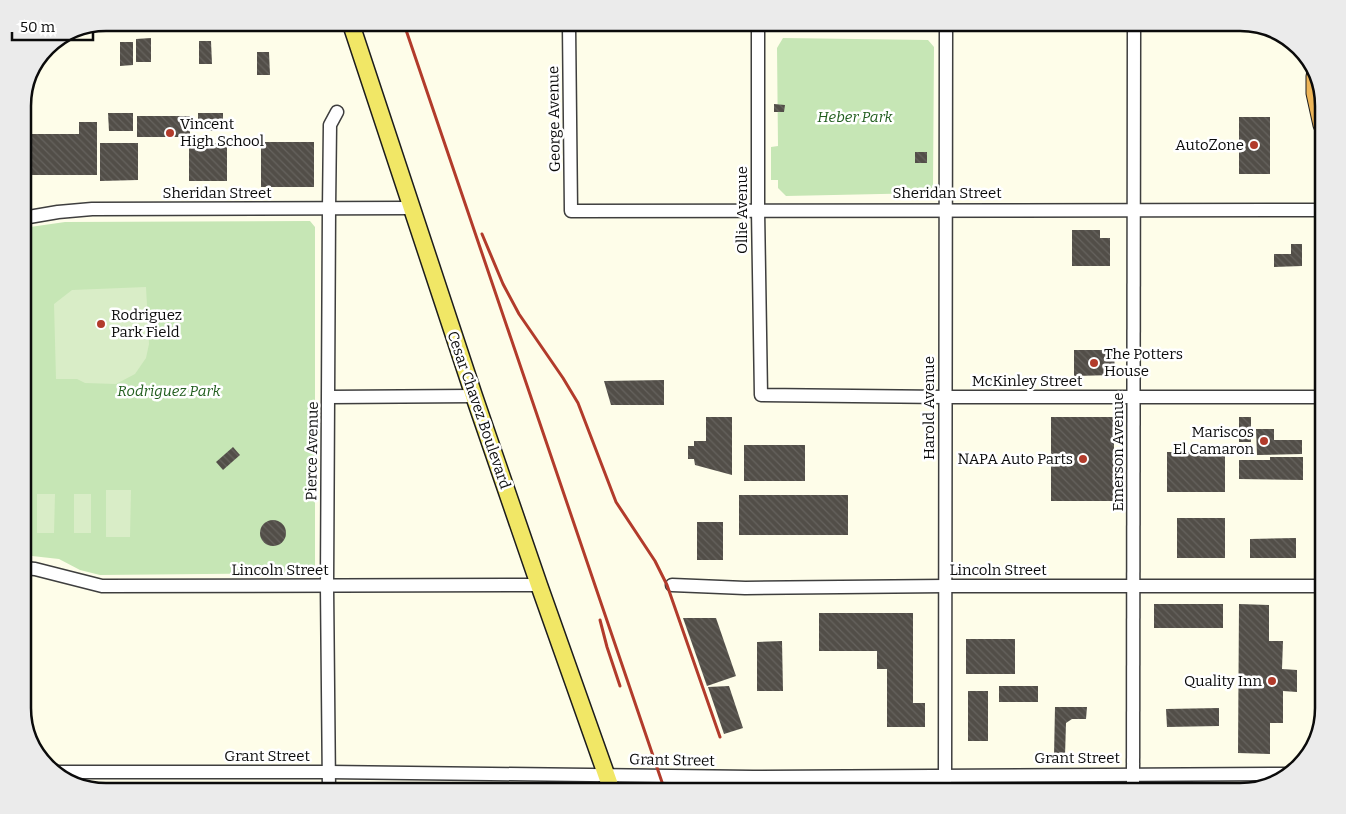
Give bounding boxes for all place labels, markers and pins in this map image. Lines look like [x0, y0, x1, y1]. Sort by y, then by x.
place label: Vincent High School [180, 115, 264, 150]
marker: Vincent High School [164, 127, 176, 139]
place label: AutoZone [1175, 136, 1244, 154]
marker: AutoZone [1248, 139, 1260, 151]
place label: Rodriguez Park Field [111, 306, 182, 341]
marker: Rodriguez Park Field [95, 318, 107, 330]
place label: The Potters House [1104, 345, 1183, 380]
marker: The Potters House [1088, 357, 1100, 369]
place label: Mariscos El Camaron [1173, 423, 1255, 458]
marker: Mariscos El Camaron [1258, 435, 1270, 447]
place label: NAPA Auto Parts [957, 450, 1073, 468]
marker: NAPA Auto Parts [1077, 453, 1089, 465]
place label: Quality Inn [1184, 672, 1262, 690]
marker: Quality Inn [1266, 675, 1278, 687]

